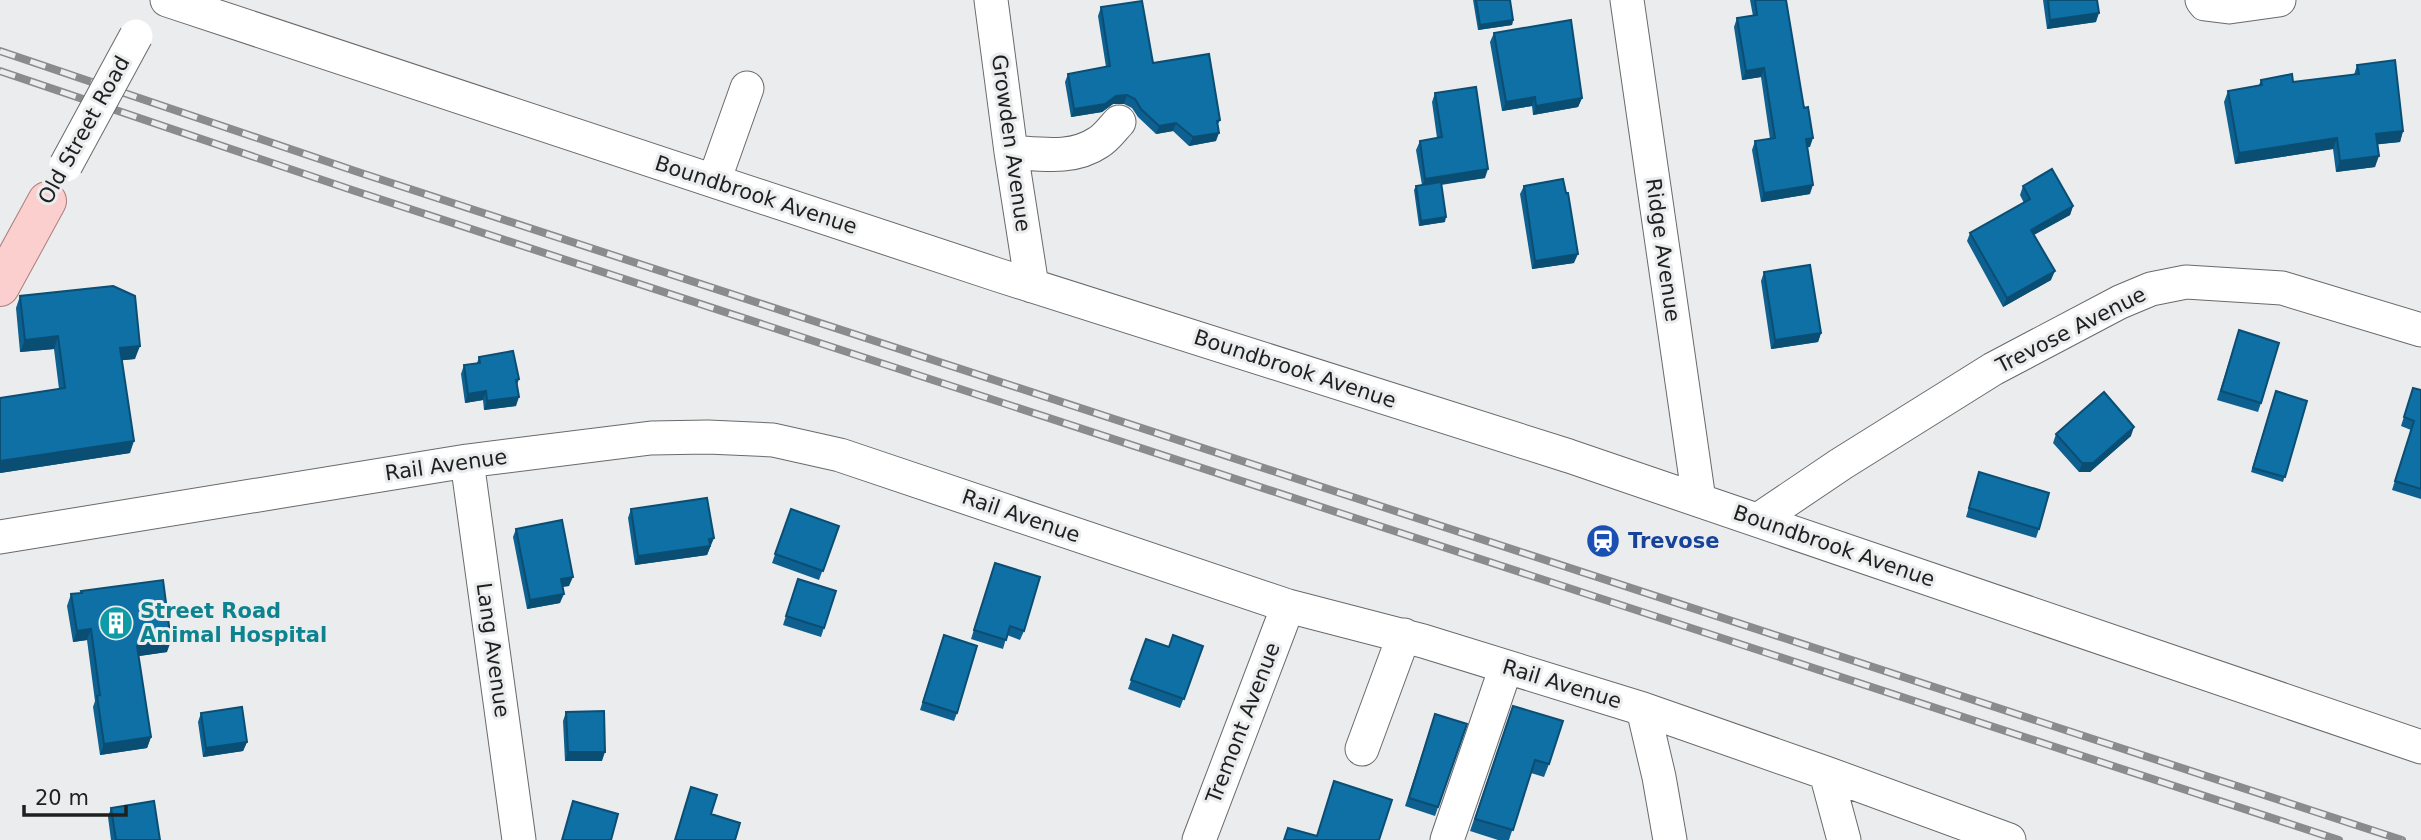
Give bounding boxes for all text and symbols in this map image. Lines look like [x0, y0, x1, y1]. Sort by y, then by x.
street label: Old Street Road [33, 52, 135, 208]
street label: Growden Avenue [987, 53, 1035, 233]
street label: Boundbrook Avenue [652, 151, 860, 239]
street label: Ridge Avenue [1641, 177, 1685, 323]
street label: Trevose Avenue [1991, 282, 2150, 379]
street label: Boundbrook Avenue [1191, 325, 1399, 413]
street label: Rail Avenue [383, 445, 509, 485]
street label: Rail Avenue [959, 485, 1083, 547]
street label: Boundbrook Avenue [1730, 500, 1938, 592]
station icon: Trevose [1584, 522, 1622, 560]
place label: Trevose [1628, 529, 1719, 553]
street label: Lang Avenue [472, 581, 514, 719]
place label: Street Road Animal Hospital [140, 599, 327, 647]
building icon: Street Road Animal Hospital [97, 604, 135, 642]
street label: Tremont Avenue [1201, 639, 1285, 808]
street label: Rail Avenue [1499, 654, 1625, 714]
scale bar [24, 774, 126, 818]
text: 20 m [35, 786, 89, 810]

